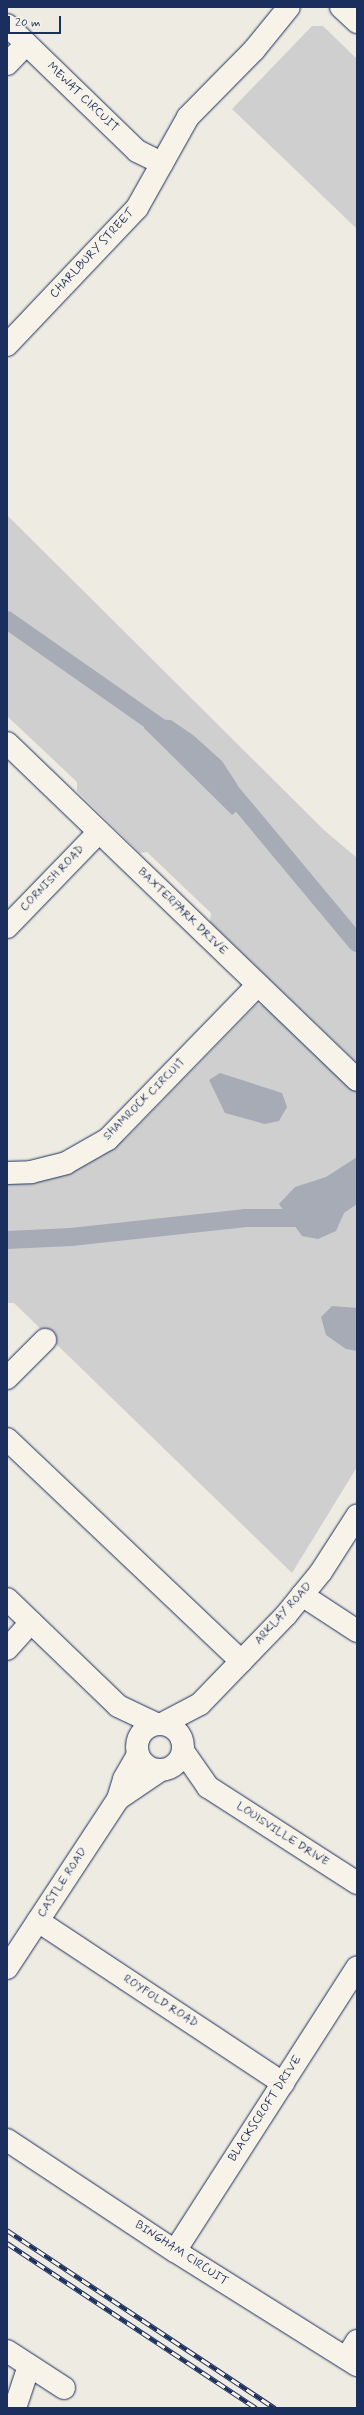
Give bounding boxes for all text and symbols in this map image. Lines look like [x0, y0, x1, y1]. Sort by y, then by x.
scale bar [10, 8, 63, 34]
text: 20 m [15, 15, 41, 31]
street label: MEWAT CIRCUIT [43, 60, 121, 136]
street label: CHARLBURY STREET [47, 206, 139, 302]
street label: CORNISH ROAD [18, 843, 88, 915]
street label: BAXTERPARK DRIVE [134, 865, 230, 959]
street label: SHAMROCK CIRCUIT [101, 1056, 189, 1144]
street label: ARKLAY ROAD [252, 1580, 316, 1648]
street label: LOUISVILLE DRIVE [231, 1799, 333, 1871]
street label: CASTLE ROAD [35, 1845, 91, 1921]
street label: ROYFOLD ROAD [120, 1973, 200, 2031]
street label: BLACKSCROFT DRIVE [226, 2053, 306, 2165]
street label: BINGHAM CIRCUIT [132, 2219, 230, 2289]

